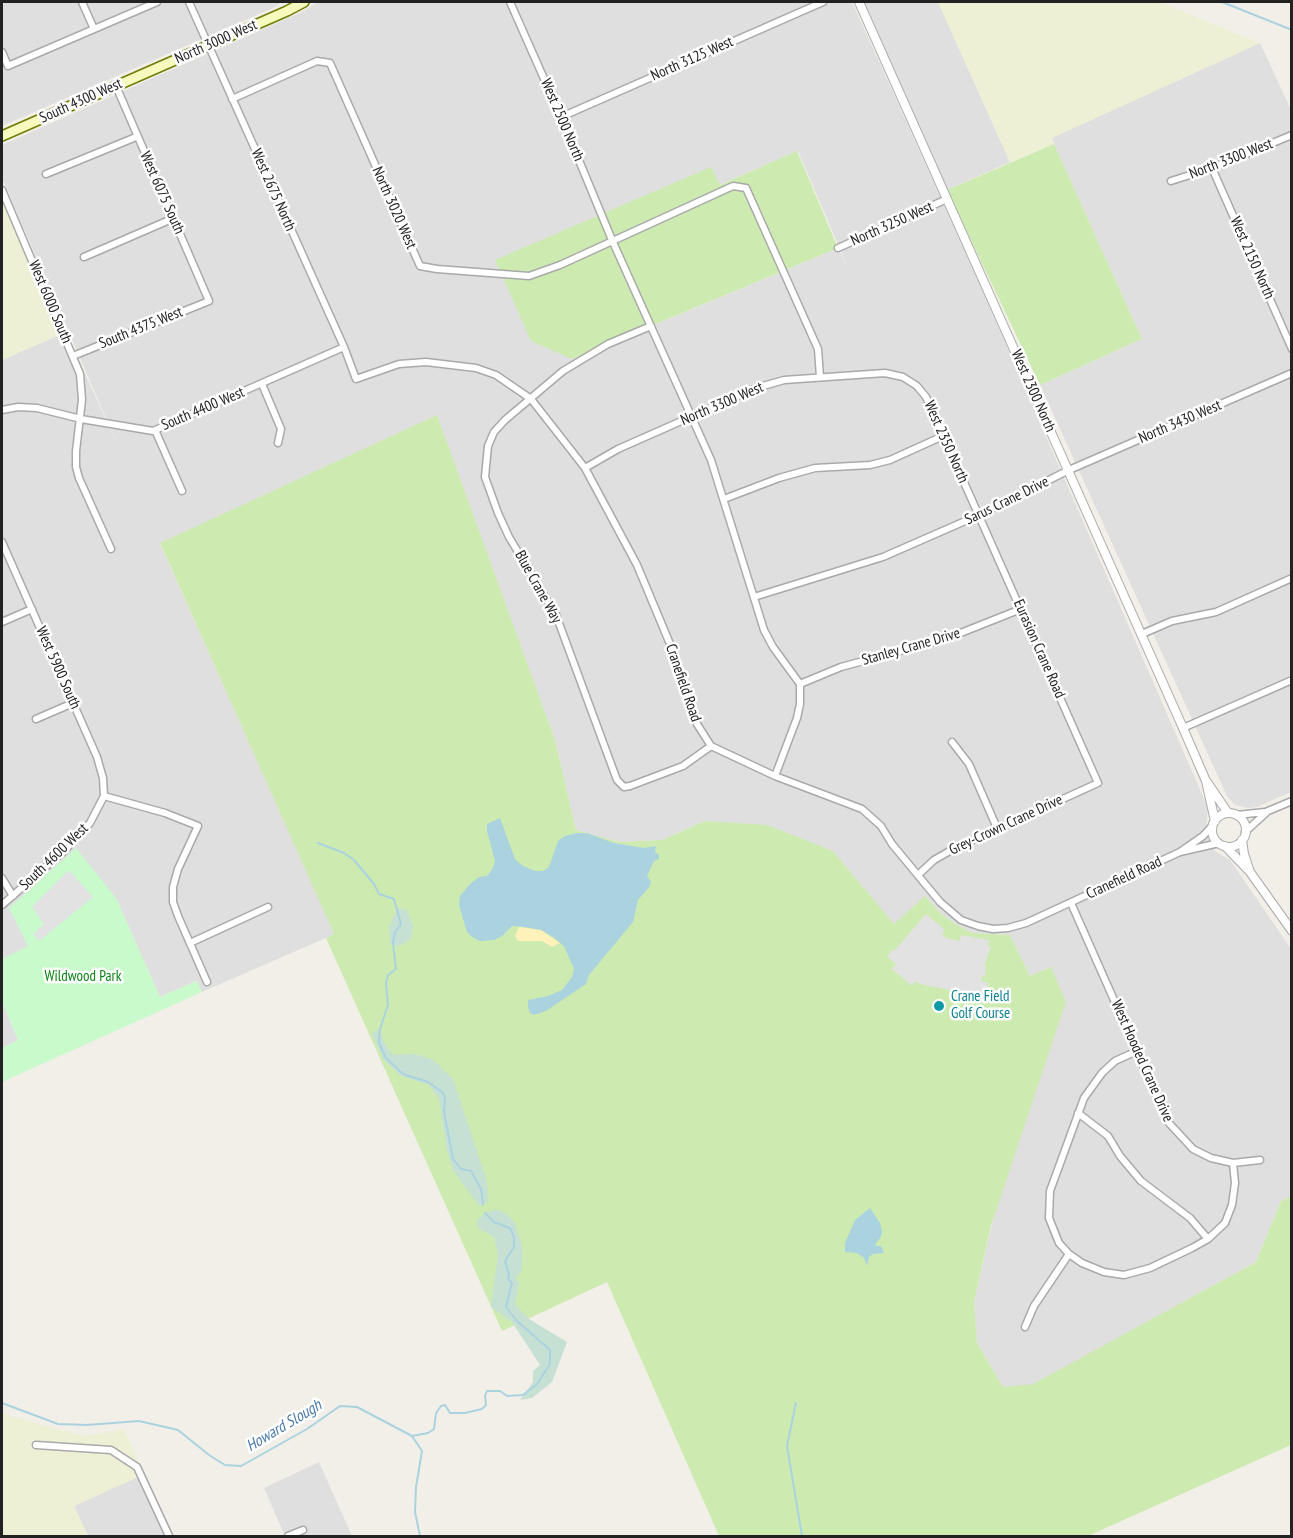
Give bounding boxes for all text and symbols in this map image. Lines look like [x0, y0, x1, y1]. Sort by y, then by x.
street label: North 3000 West [172, 16, 260, 68]
street label: North 3125 West [648, 33, 736, 85]
street label: South 4300 West [37, 75, 125, 127]
street label: West 2500 North [537, 76, 587, 164]
street label: North 3300 West [1187, 135, 1275, 183]
street label: West 2675 North [247, 146, 299, 234]
street label: West 6075 South [136, 149, 188, 237]
street label: North 3020 West [368, 164, 420, 252]
street label: North 3250 West [848, 198, 936, 250]
street label: West 2150 North [1226, 214, 1278, 302]
street label: West 6000 South [24, 258, 76, 346]
street label: South 4375 West [97, 303, 185, 353]
street label: West 2300 North [1007, 347, 1059, 435]
street label: North 3300 West [678, 379, 766, 429]
street label: South 4400 West [159, 383, 247, 435]
street label: North 3430 West [1136, 397, 1224, 447]
street label: West 2350 North [920, 398, 972, 486]
street label: Sarus Crane Drive [962, 473, 1052, 529]
street label: Blue Crane Way [511, 547, 565, 627]
street label: Eurasion Crane Road [1009, 597, 1069, 701]
street label: West 5900 South [32, 624, 84, 712]
street label: Stanley Crane Drive [860, 624, 962, 670]
street label: Cranefield Road [661, 642, 705, 724]
street label: Grey-Crown Crane Drive [946, 791, 1066, 859]
street label: South 4600 West [16, 820, 92, 894]
street label: Cranefield Road [1083, 853, 1165, 903]
park label: Wildwood Park [45, 968, 121, 986]
place label: Crane Field Golf Course [951, 988, 1010, 1023]
street label: West Hooded Crane Drive [1107, 997, 1177, 1125]
marker: Crane Field Golf Course [932, 999, 946, 1013]
water label: Howard Slough [243, 1396, 325, 1456]

